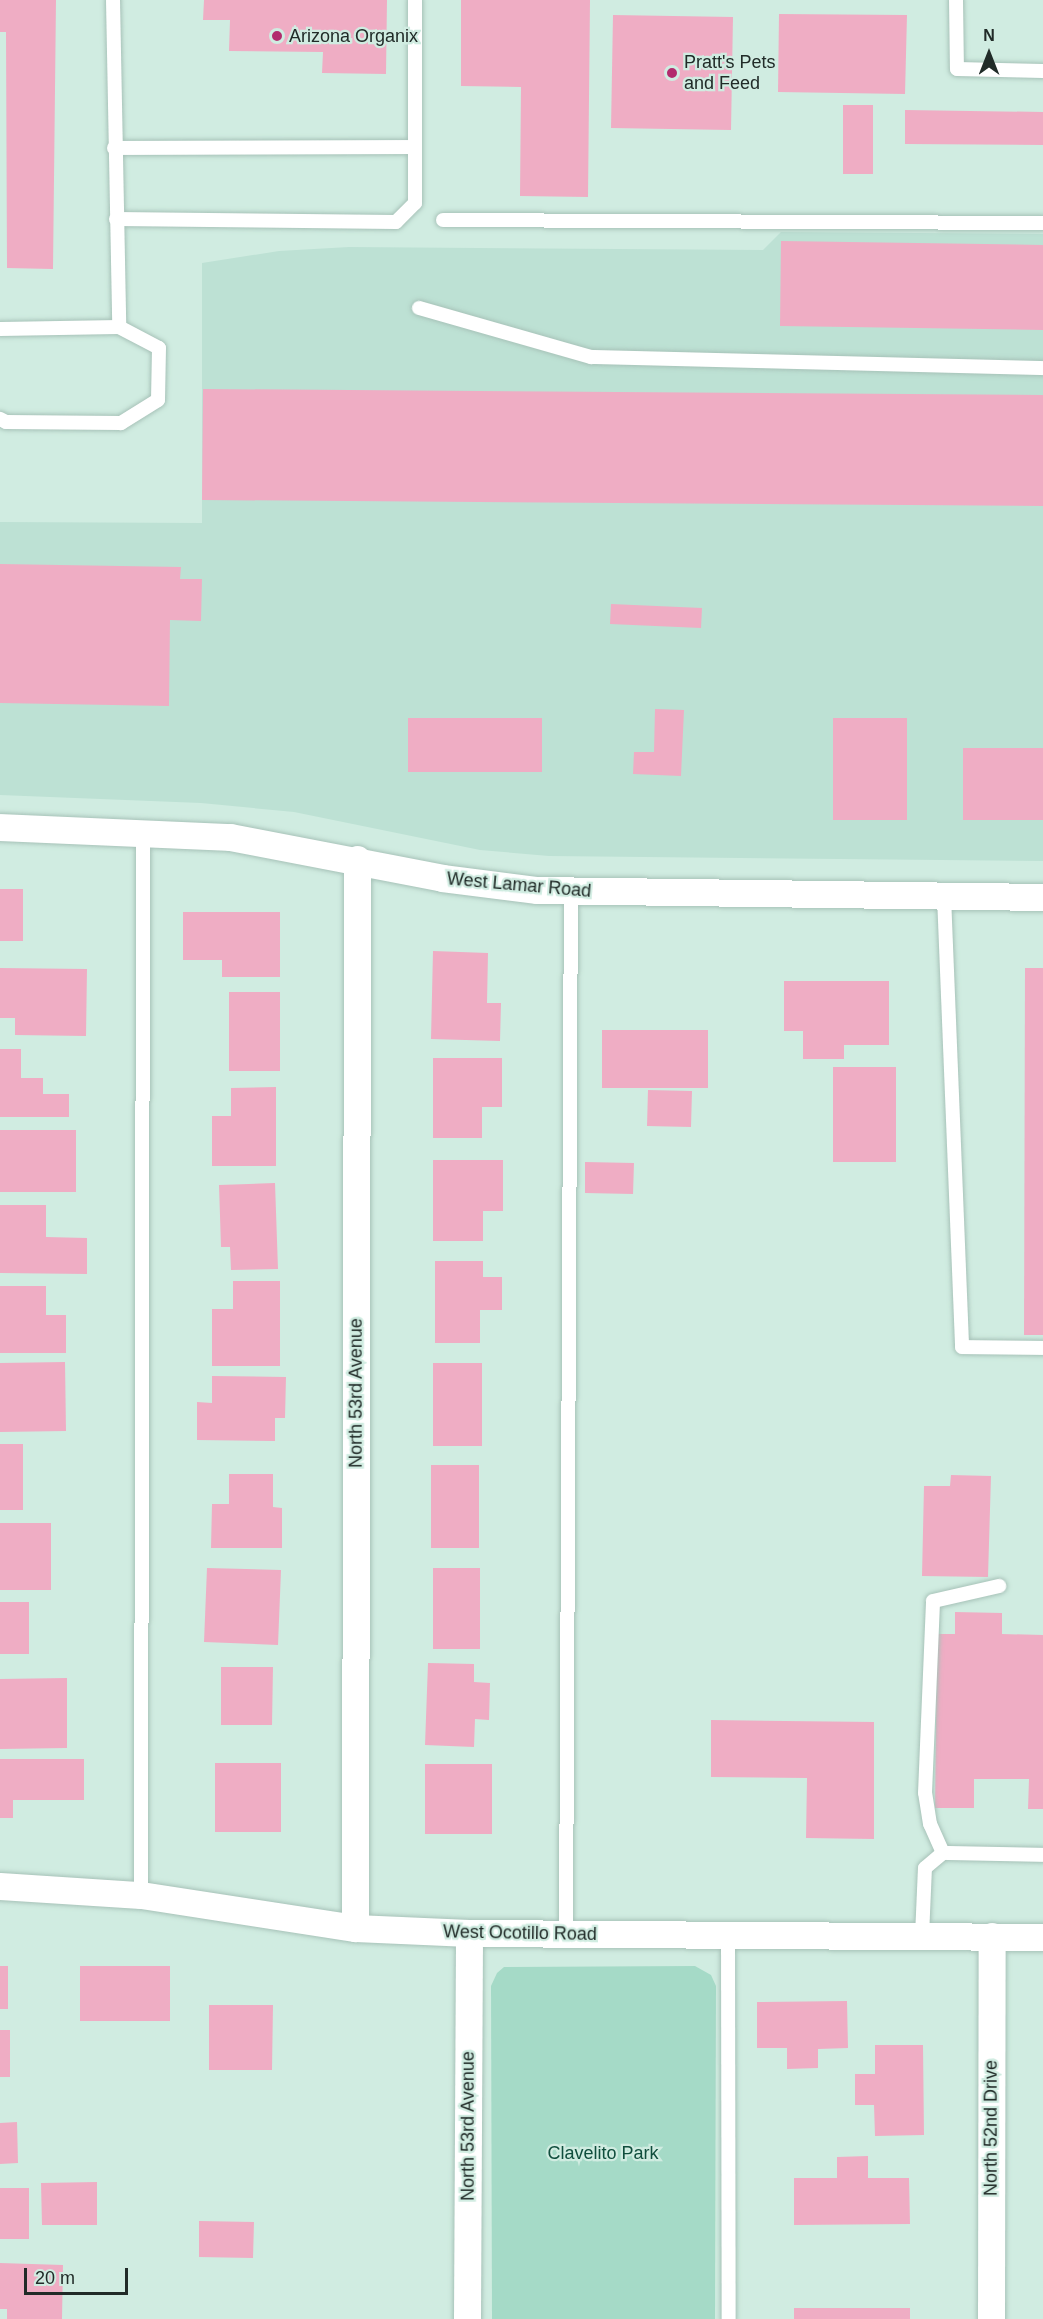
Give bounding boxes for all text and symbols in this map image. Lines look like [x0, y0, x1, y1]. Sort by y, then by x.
north arrow [959, 24, 1019, 84]
place label: Arizona Organix [289, 25, 418, 47]
text: N [983, 27, 995, 44]
marker: Arizona Organix [270, 29, 284, 43]
place label: Pratt's Pets and Feed [684, 52, 775, 94]
marker: Pratt's Pets and Feed [665, 66, 679, 80]
street label: West Lamar Road [446, 868, 592, 902]
street label: North 53rd Avenue [345, 1318, 367, 1468]
street label: West Ocotillo Road [443, 1921, 597, 1945]
street label: North 53rd Avenue [457, 2051, 479, 2201]
street label: North 52nd Drive [980, 2060, 1002, 2196]
park label: Clavelito Park [547, 2142, 659, 2164]
scale bar [27, 2256, 130, 2294]
text: 20 m [35, 2268, 75, 2288]

